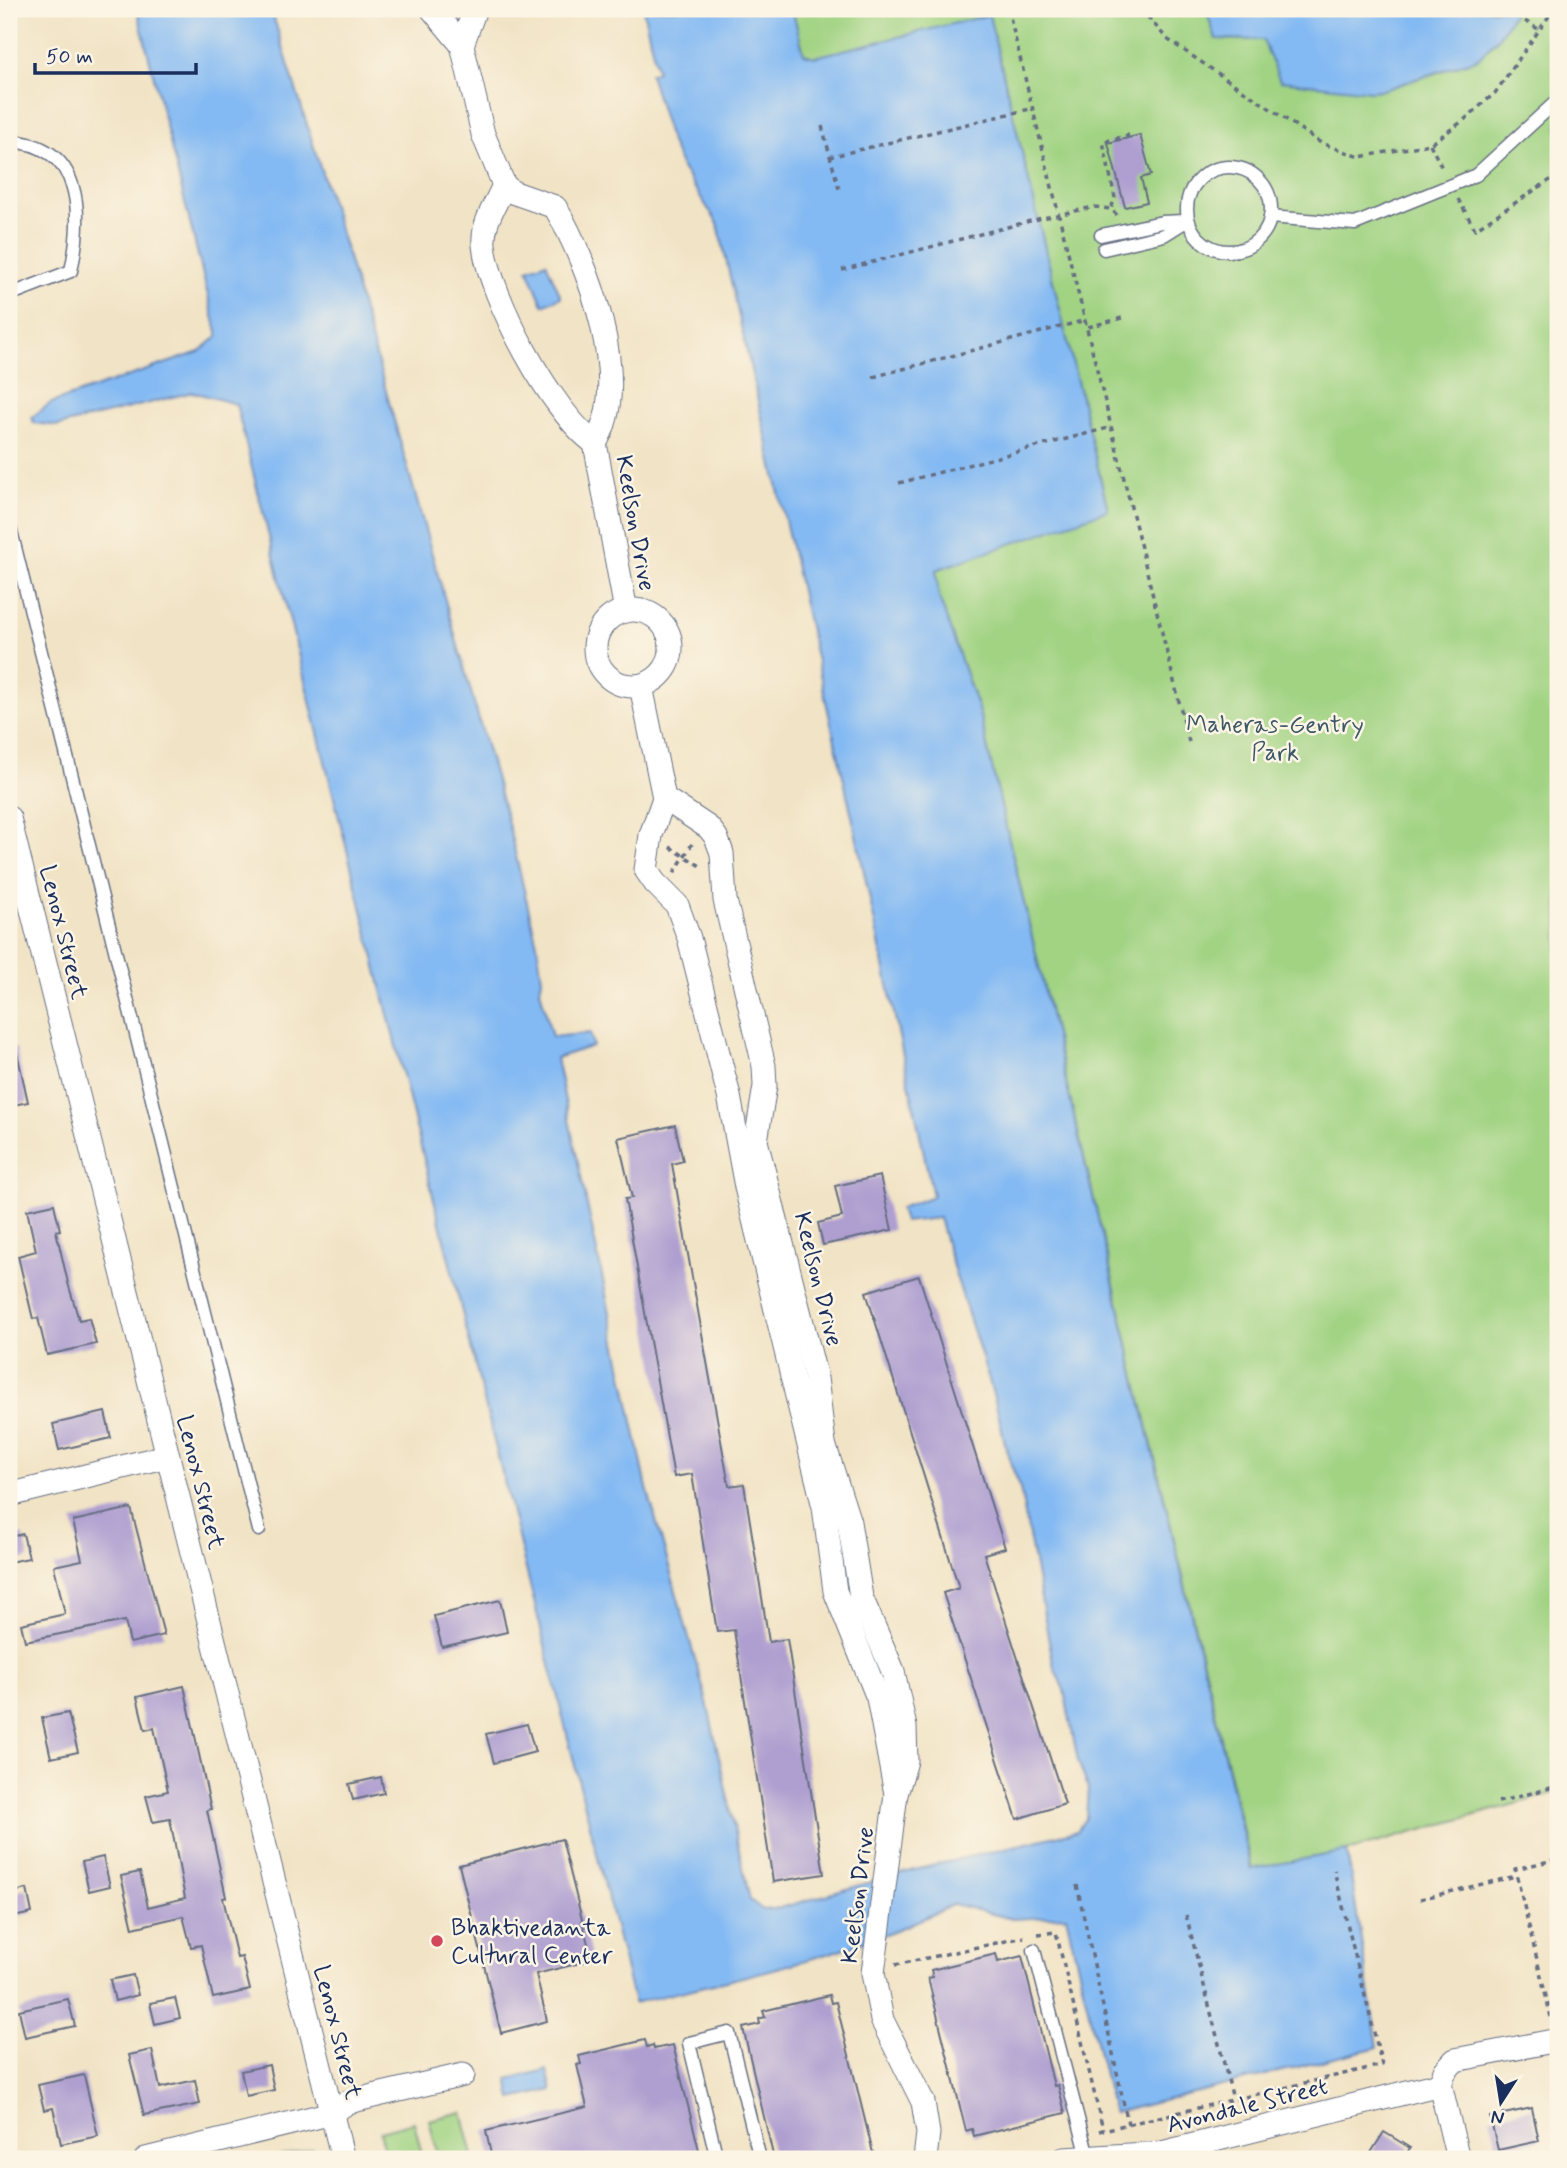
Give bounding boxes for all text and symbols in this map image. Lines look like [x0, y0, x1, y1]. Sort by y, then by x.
scale bar [35, 32, 196, 76]
text: 50 m [46, 43, 93, 71]
street label: Keelson Drive [607, 453, 662, 594]
park label: Maheras-Gentry Park [1186, 710, 1364, 769]
street label: Lenox Street [31, 862, 94, 1003]
street label: Keelson Drive [786, 1209, 849, 1350]
street label: Lenox Street [168, 1412, 231, 1553]
street label: Keelson Drive [835, 1825, 882, 1965]
place label: Bhaktivedanta Cultural Center [451, 1913, 614, 1972]
marker: Bhaktivedanta Cultural Center [429, 1933, 445, 1949]
street label: Lenox Street [305, 1962, 368, 2103]
north arrow [1466, 2066, 1536, 2136]
street label: Avondale Street [1164, 2071, 1331, 2141]
text: N [1489, 2104, 1507, 2131]

